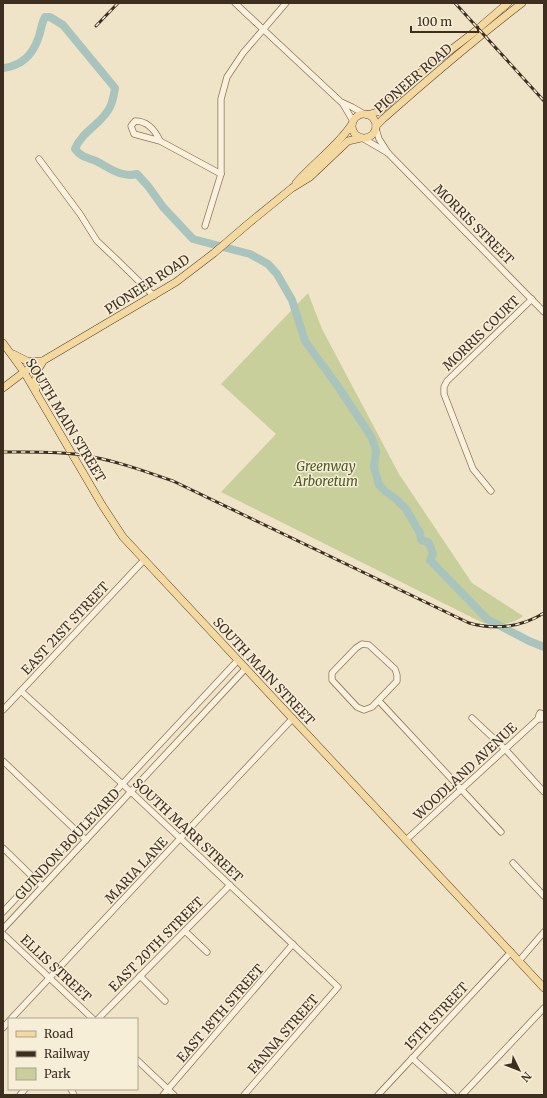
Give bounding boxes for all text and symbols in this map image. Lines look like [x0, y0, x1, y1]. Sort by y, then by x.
scale bar [411, 8, 478, 34]
text: 100 m [417, 14, 452, 29]
street label: PIONEER ROAD [371, 40, 456, 117]
street label: MORRIS STREET [430, 181, 517, 268]
street label: PIONEER ROAD [102, 251, 193, 318]
street label: MORRIS COURT [439, 292, 523, 374]
street label: SOUTH MAIN STREET [22, 355, 109, 485]
park label: Greenway Arboretum [293, 458, 358, 490]
street label: EAST 21ST STREET [18, 578, 113, 678]
street label: SOUTH MAIN STREET [209, 614, 318, 729]
street label: WOODLAND AVENUE [409, 719, 521, 824]
street label: SOUTH MARR STREET [129, 775, 246, 886]
street label: GUINDON BOULEVARD [11, 785, 124, 904]
street label: MARIA LANE [101, 833, 172, 907]
street label: EAST 20TH STREET [105, 893, 207, 995]
street label: ELLIS STREET [17, 931, 95, 1005]
street label: EAST 18TH STREET [173, 961, 268, 1066]
street label: 15TH STREET [401, 979, 472, 1054]
street label: FANNA STREET [244, 991, 322, 1077]
legend [8, 1018, 138, 1090]
text: Road [44, 1026, 73, 1041]
text: Railway [44, 1046, 90, 1061]
north arrow [499, 1050, 539, 1090]
text: Park [44, 1066, 71, 1081]
text: N [518, 1069, 534, 1085]

